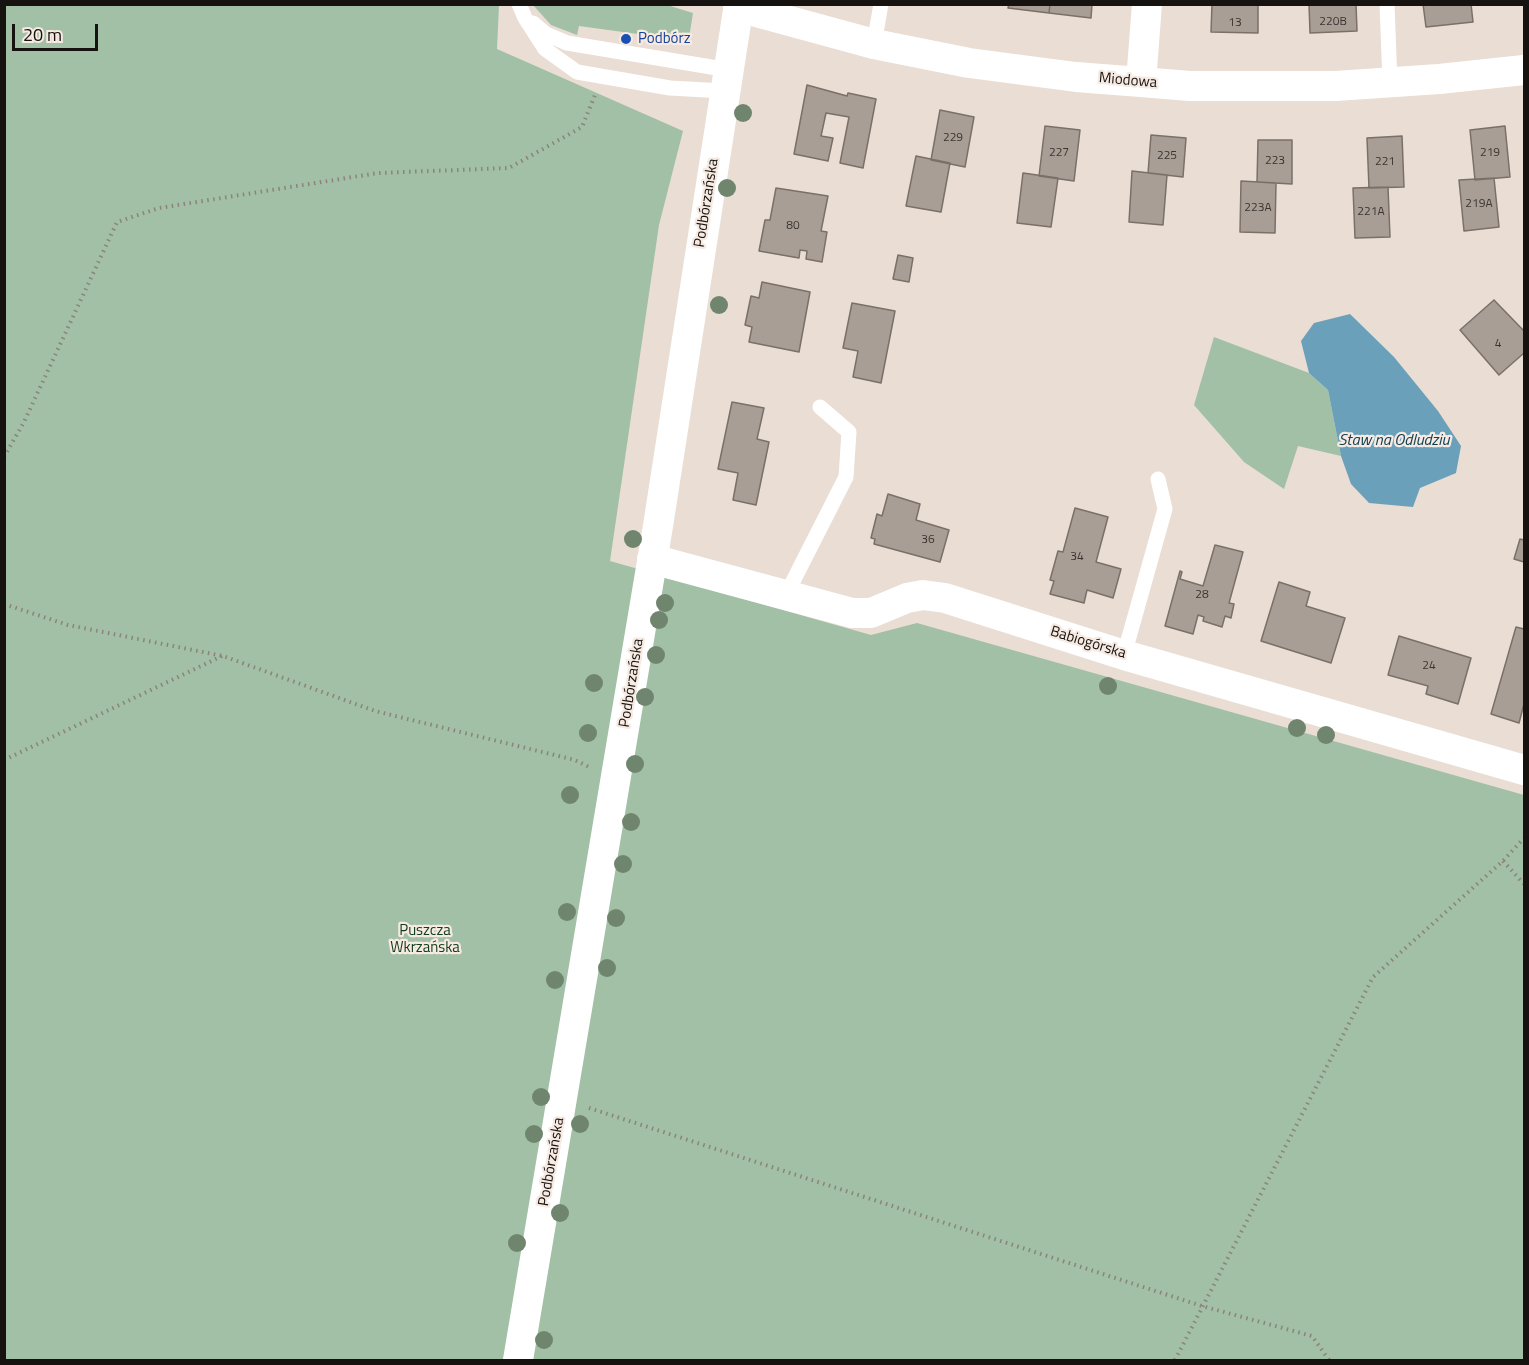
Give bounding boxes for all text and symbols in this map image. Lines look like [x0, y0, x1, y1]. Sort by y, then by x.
scale bar [15, 12, 100, 50]
house number: 220B [1319, 15, 1347, 29]
house number: 13 [1228, 16, 1242, 30]
text: 20 m [23, 21, 62, 48]
place label: Podbórz [638, 30, 691, 48]
marker: Podbórz [619, 32, 633, 46]
street label: Miodowa [1098, 69, 1158, 93]
house number: 229 [943, 131, 963, 145]
house number: 227 [1049, 146, 1069, 160]
house number: 219 [1480, 146, 1500, 160]
house number: 225 [1157, 149, 1177, 163]
house number: 223 [1265, 154, 1285, 168]
house number: 221 [1375, 155, 1395, 169]
street label: Podbórzańska [691, 157, 723, 249]
house number: 219A [1465, 197, 1493, 211]
house number: 223A [1244, 201, 1272, 215]
house number: 221A [1357, 205, 1385, 219]
house number: 80 [786, 219, 800, 233]
house number: 4 [1495, 337, 1501, 351]
water label: Staw na Odludziu [1338, 431, 1450, 451]
house number: 36 [921, 533, 935, 547]
house number: 34 [1070, 550, 1084, 564]
house number: 28 [1195, 588, 1209, 602]
street label: Babiogórska [1048, 623, 1128, 663]
street label: Podbórzańska [616, 637, 648, 729]
house number: 24 [1422, 659, 1436, 673]
park label: Puszcza Wkrzańska [390, 922, 460, 957]
street label: Podbórzańska [535, 1116, 569, 1208]

